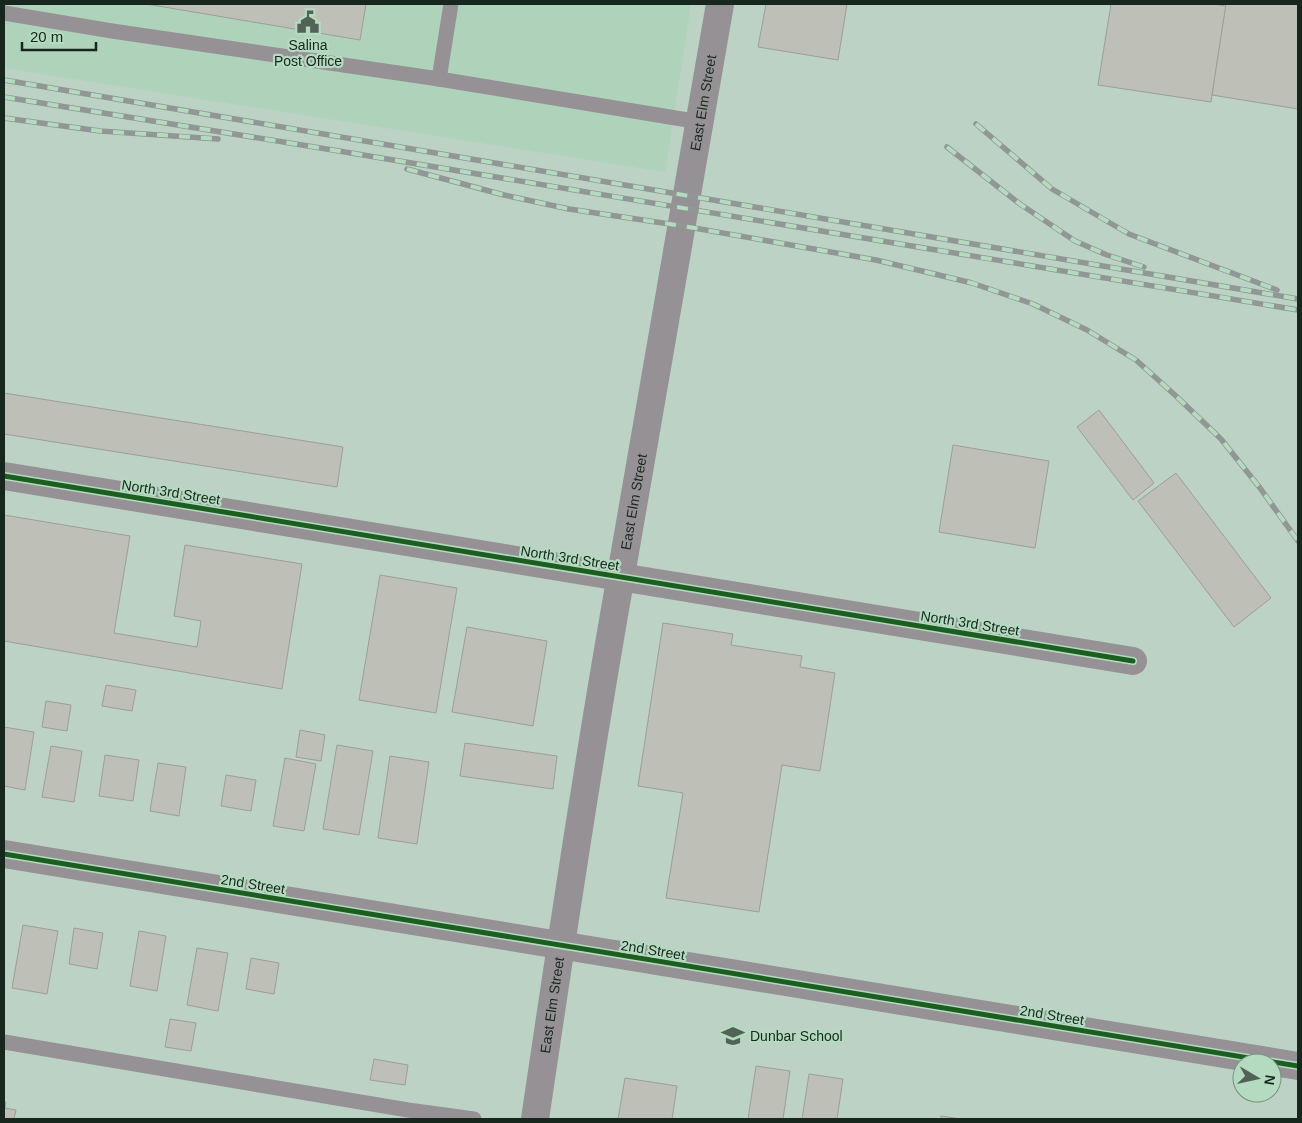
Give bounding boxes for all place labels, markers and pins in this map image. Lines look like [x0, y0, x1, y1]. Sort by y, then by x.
public building icon: Salina Post Office [295, 9, 321, 35]
place label: Salina Post Office [274, 37, 342, 69]
school or university icon: Dunbar School [720, 1023, 746, 1049]
place label: Dunbar School [750, 1028, 843, 1044]

